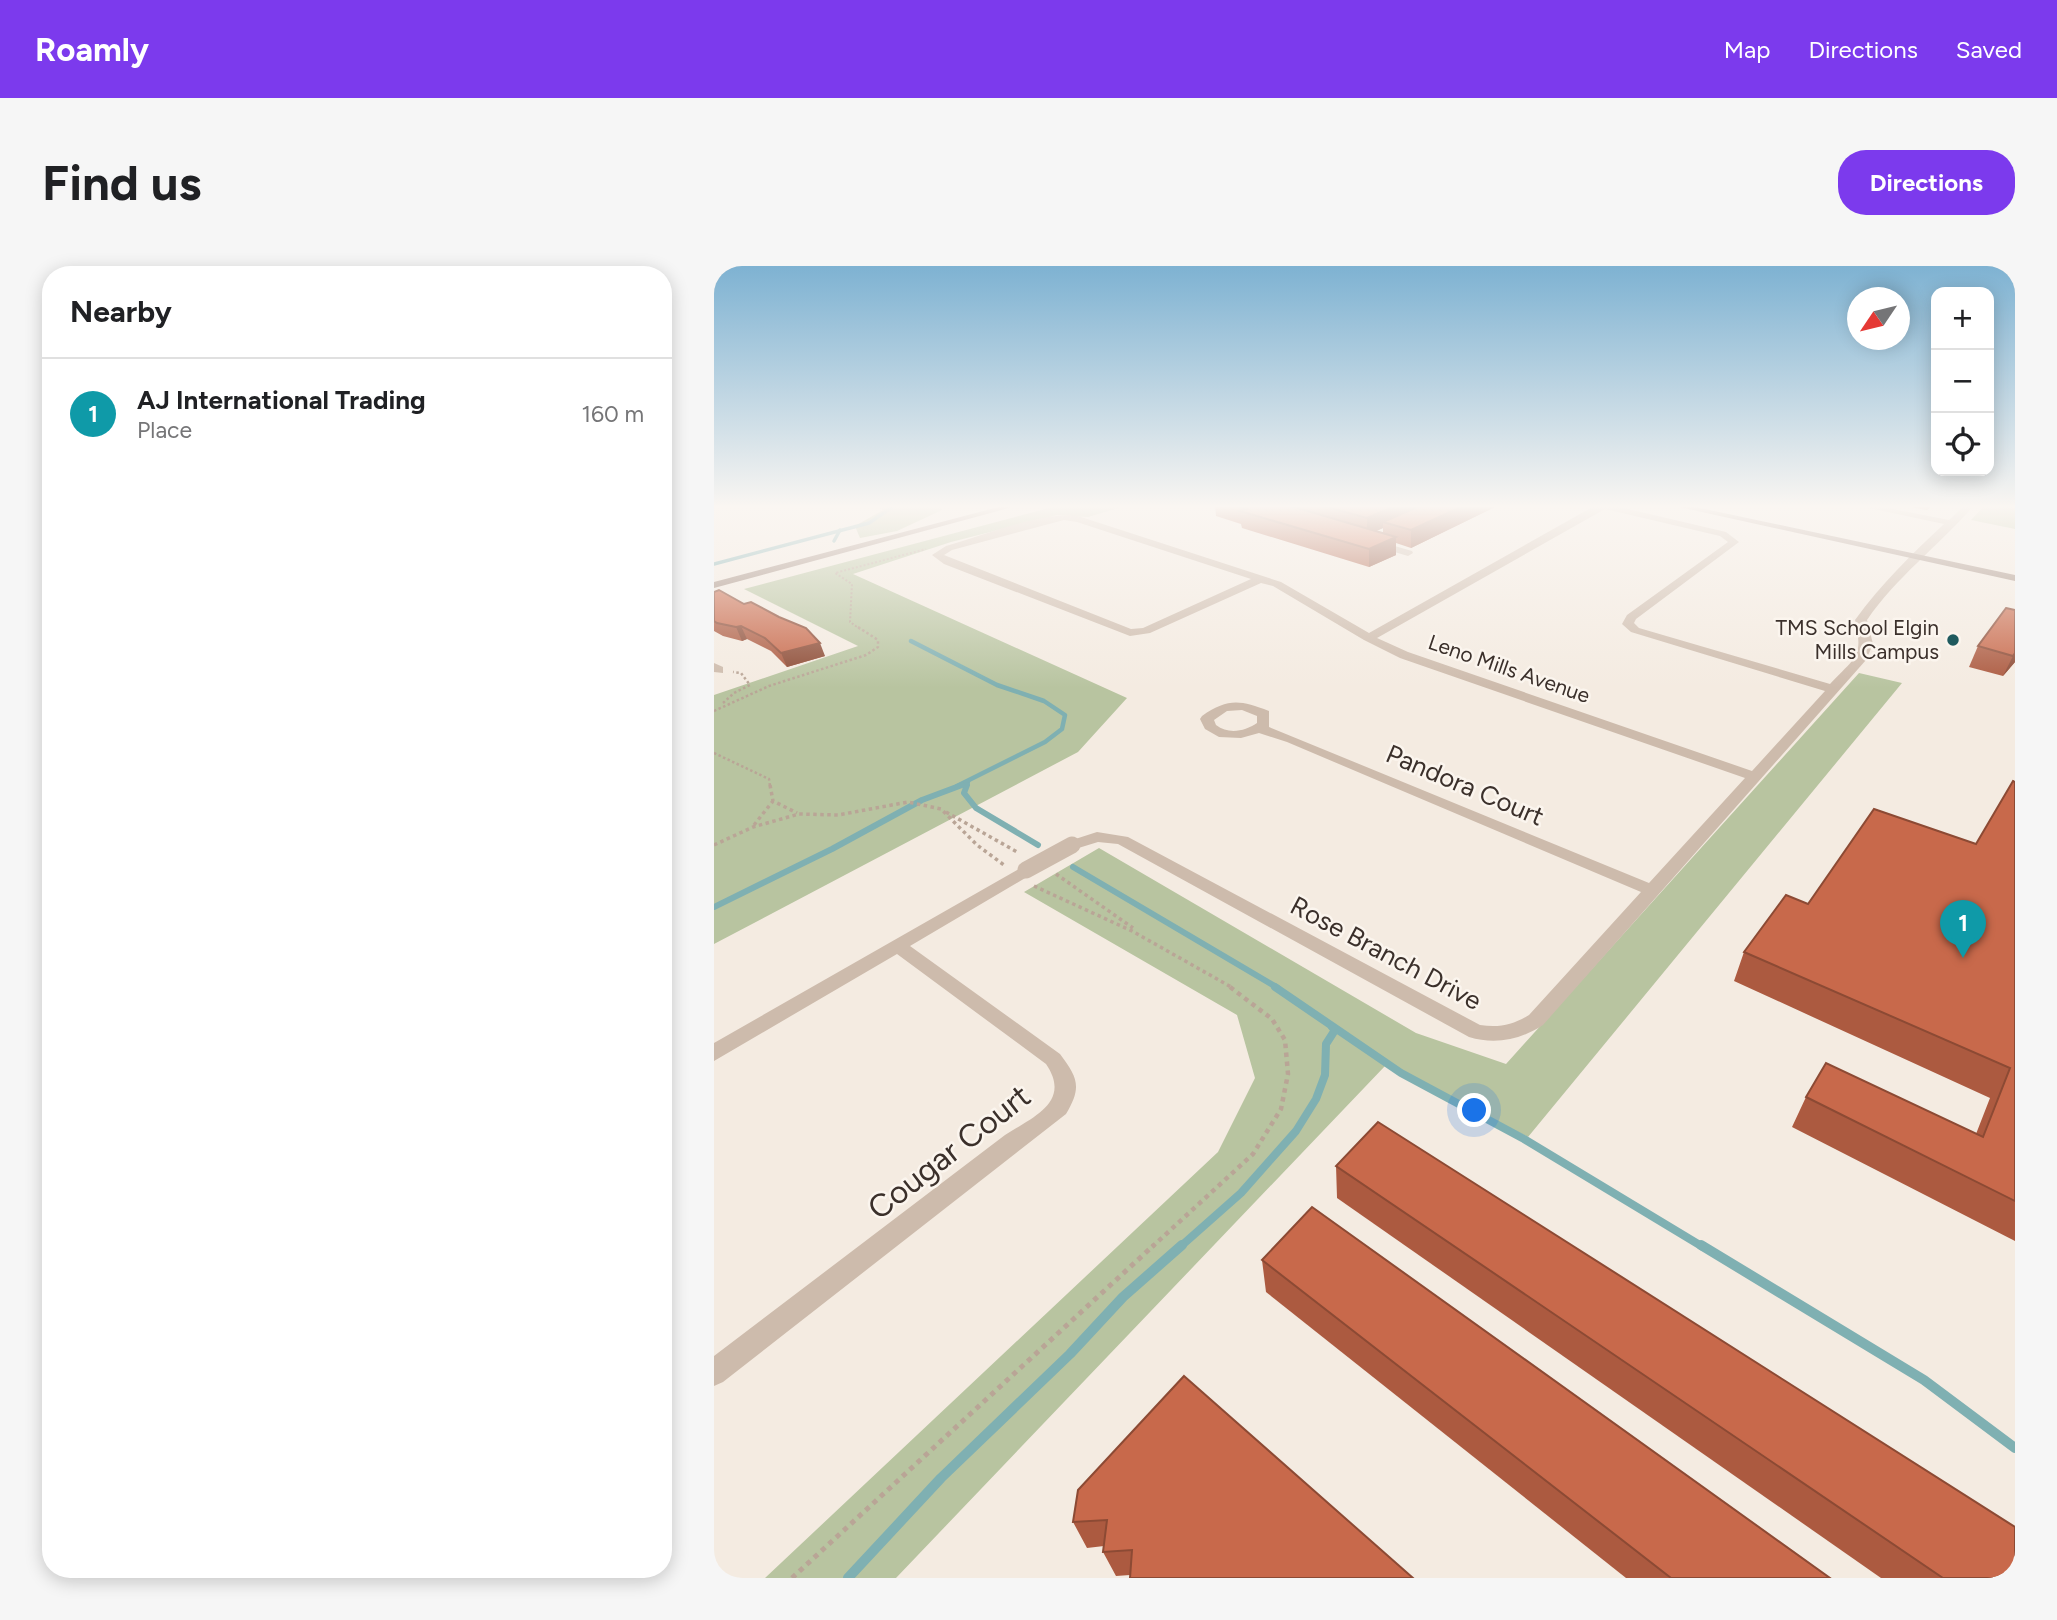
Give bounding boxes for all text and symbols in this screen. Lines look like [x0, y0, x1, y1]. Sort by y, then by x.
text: Roamly [35, 30, 149, 69]
text: Map [1724, 35, 1770, 64]
text: Directions [1808, 35, 1918, 64]
text: Saved [1956, 35, 2022, 64]
button: Directions [1838, 150, 2015, 215]
text: Find us [42, 153, 201, 212]
north arrow [1847, 287, 1910, 350]
map controls [1931, 287, 1994, 476]
button: + [1931, 287, 1994, 350]
text: Nearby [70, 293, 172, 330]
button: − [1931, 350, 1994, 413]
text: AJ International Trading [137, 384, 426, 416]
text: 1 [88, 400, 98, 428]
text: 160 m [581, 400, 644, 428]
button: locate [1931, 413, 1994, 476]
text: Place [137, 416, 192, 444]
place label: TMS School Elgin Mills Campus [1775, 615, 1939, 664]
street label: Leno Mills Avenue [1425, 629, 1593, 708]
marker: TMS School Elgin Mills Campus [1945, 632, 1961, 648]
street label: Pandora Court [1381, 737, 1549, 833]
street label: Rose Branch Drive [1285, 889, 1487, 1017]
pin: 1 [1940, 900, 1986, 958]
street label: Cougar Court [860, 1077, 1038, 1227]
your location [1457, 1093, 1491, 1127]

